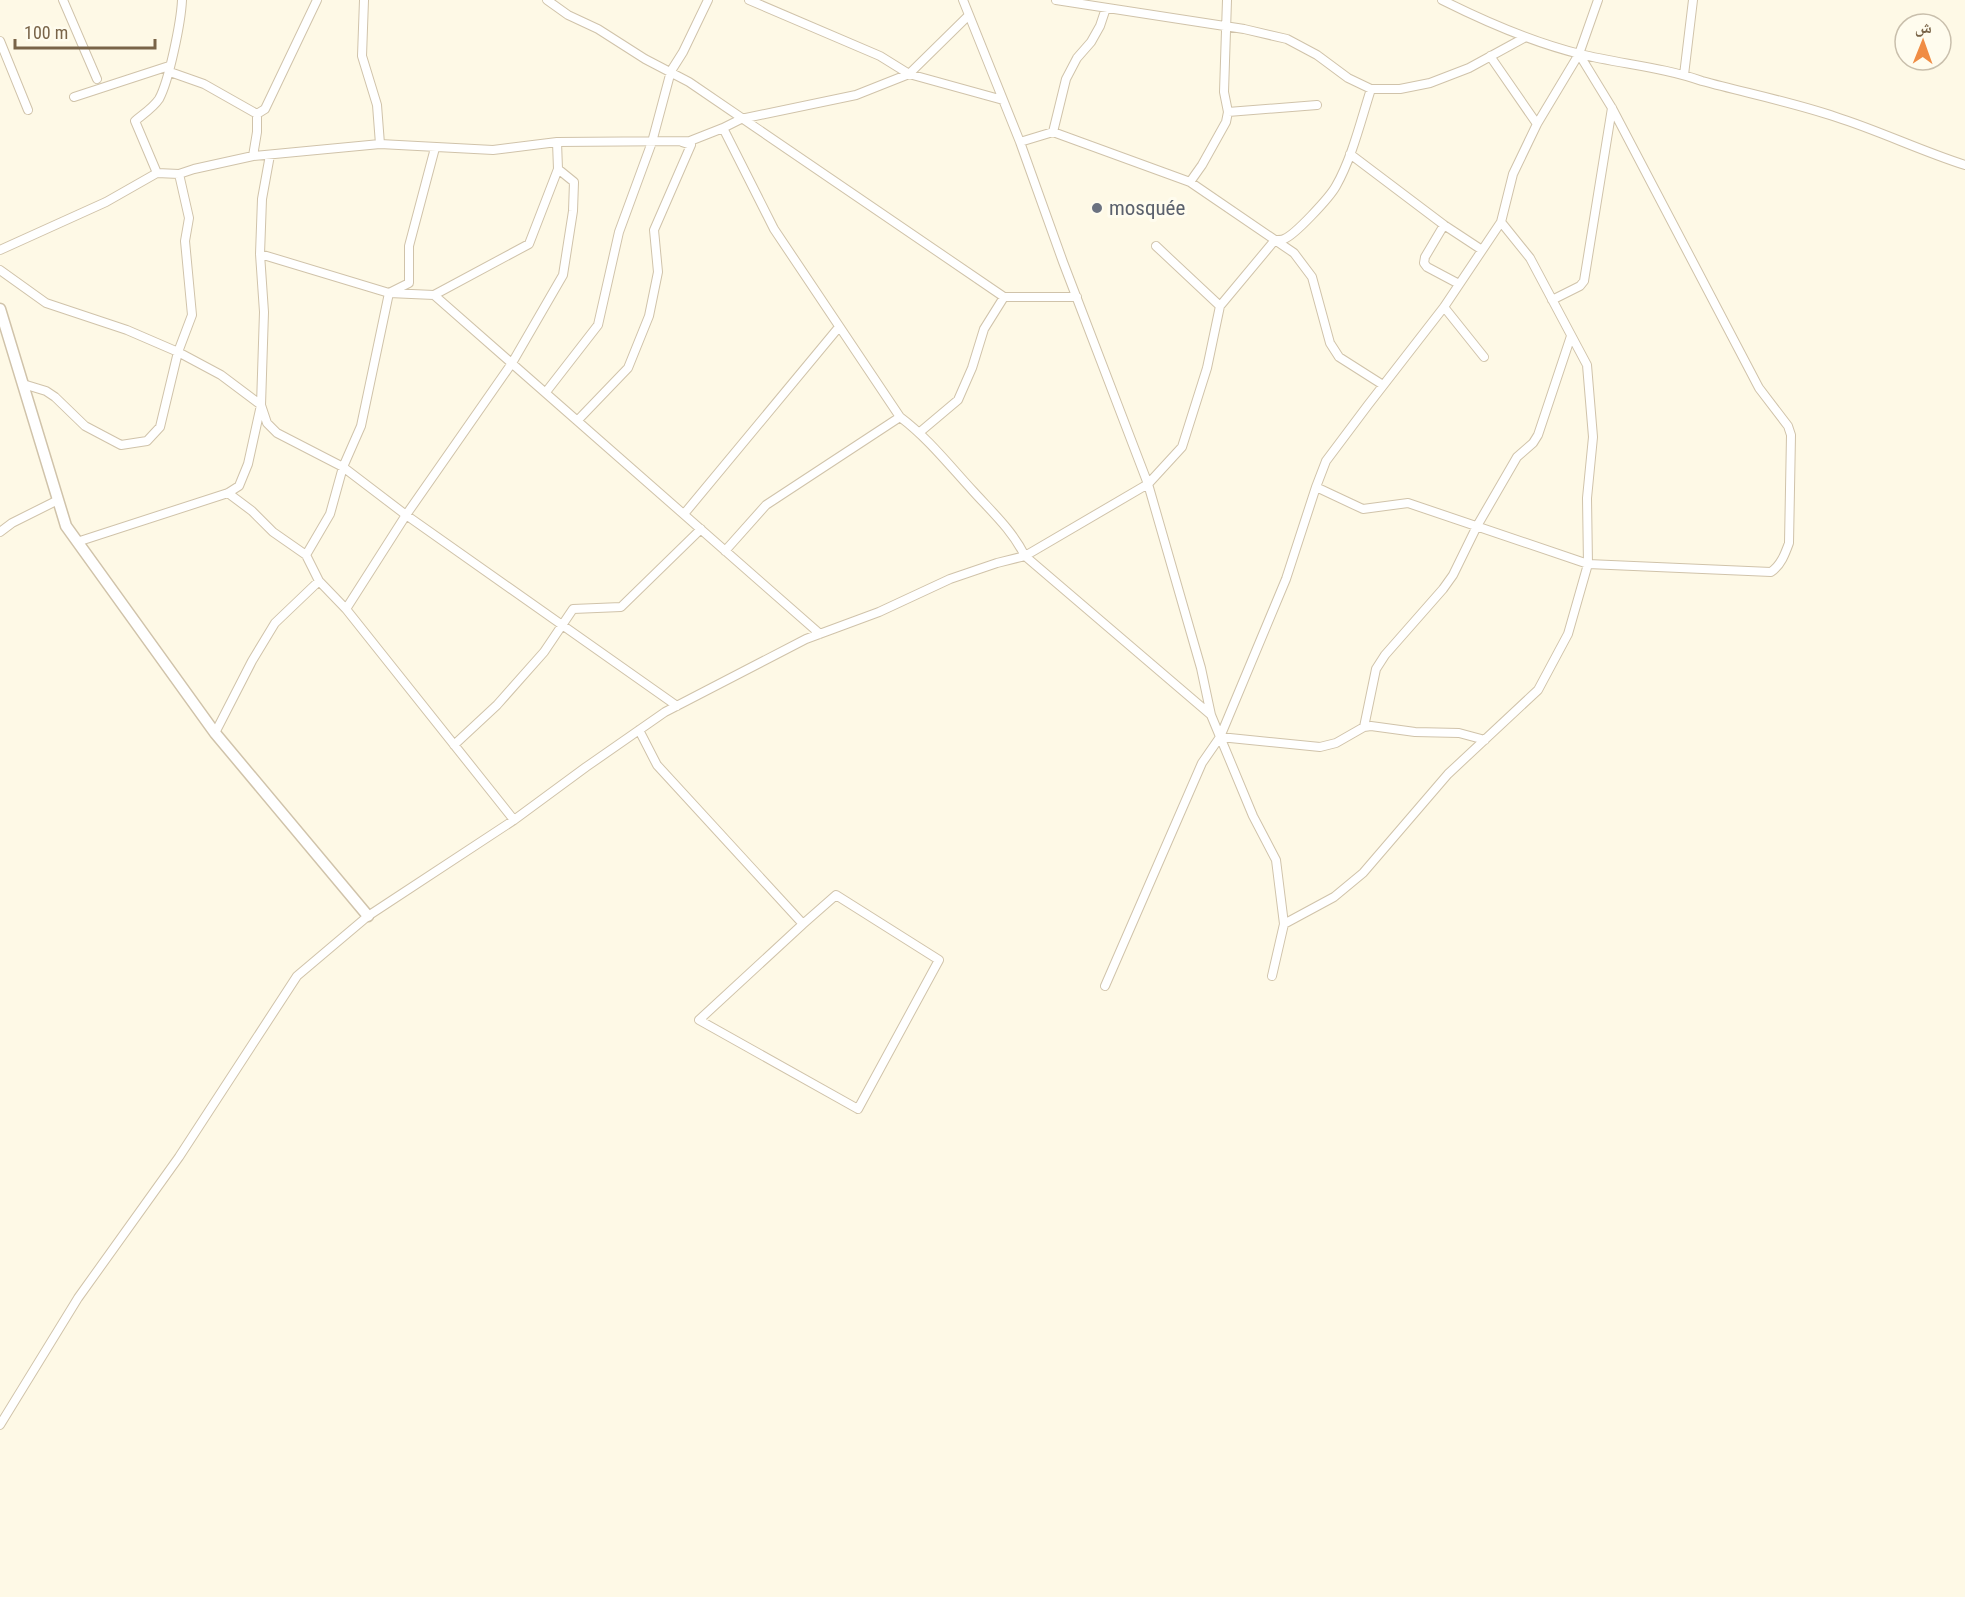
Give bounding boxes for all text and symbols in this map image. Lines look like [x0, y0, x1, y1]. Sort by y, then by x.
scale bar [15, 12, 154, 50]
north arrow [1893, 12, 1953, 72]
text: ش [1915, 18, 1932, 37]
text: 100 m [24, 22, 68, 43]
place label: mosquée [1109, 196, 1185, 220]
marker: mosquée [1090, 201, 1104, 215]

